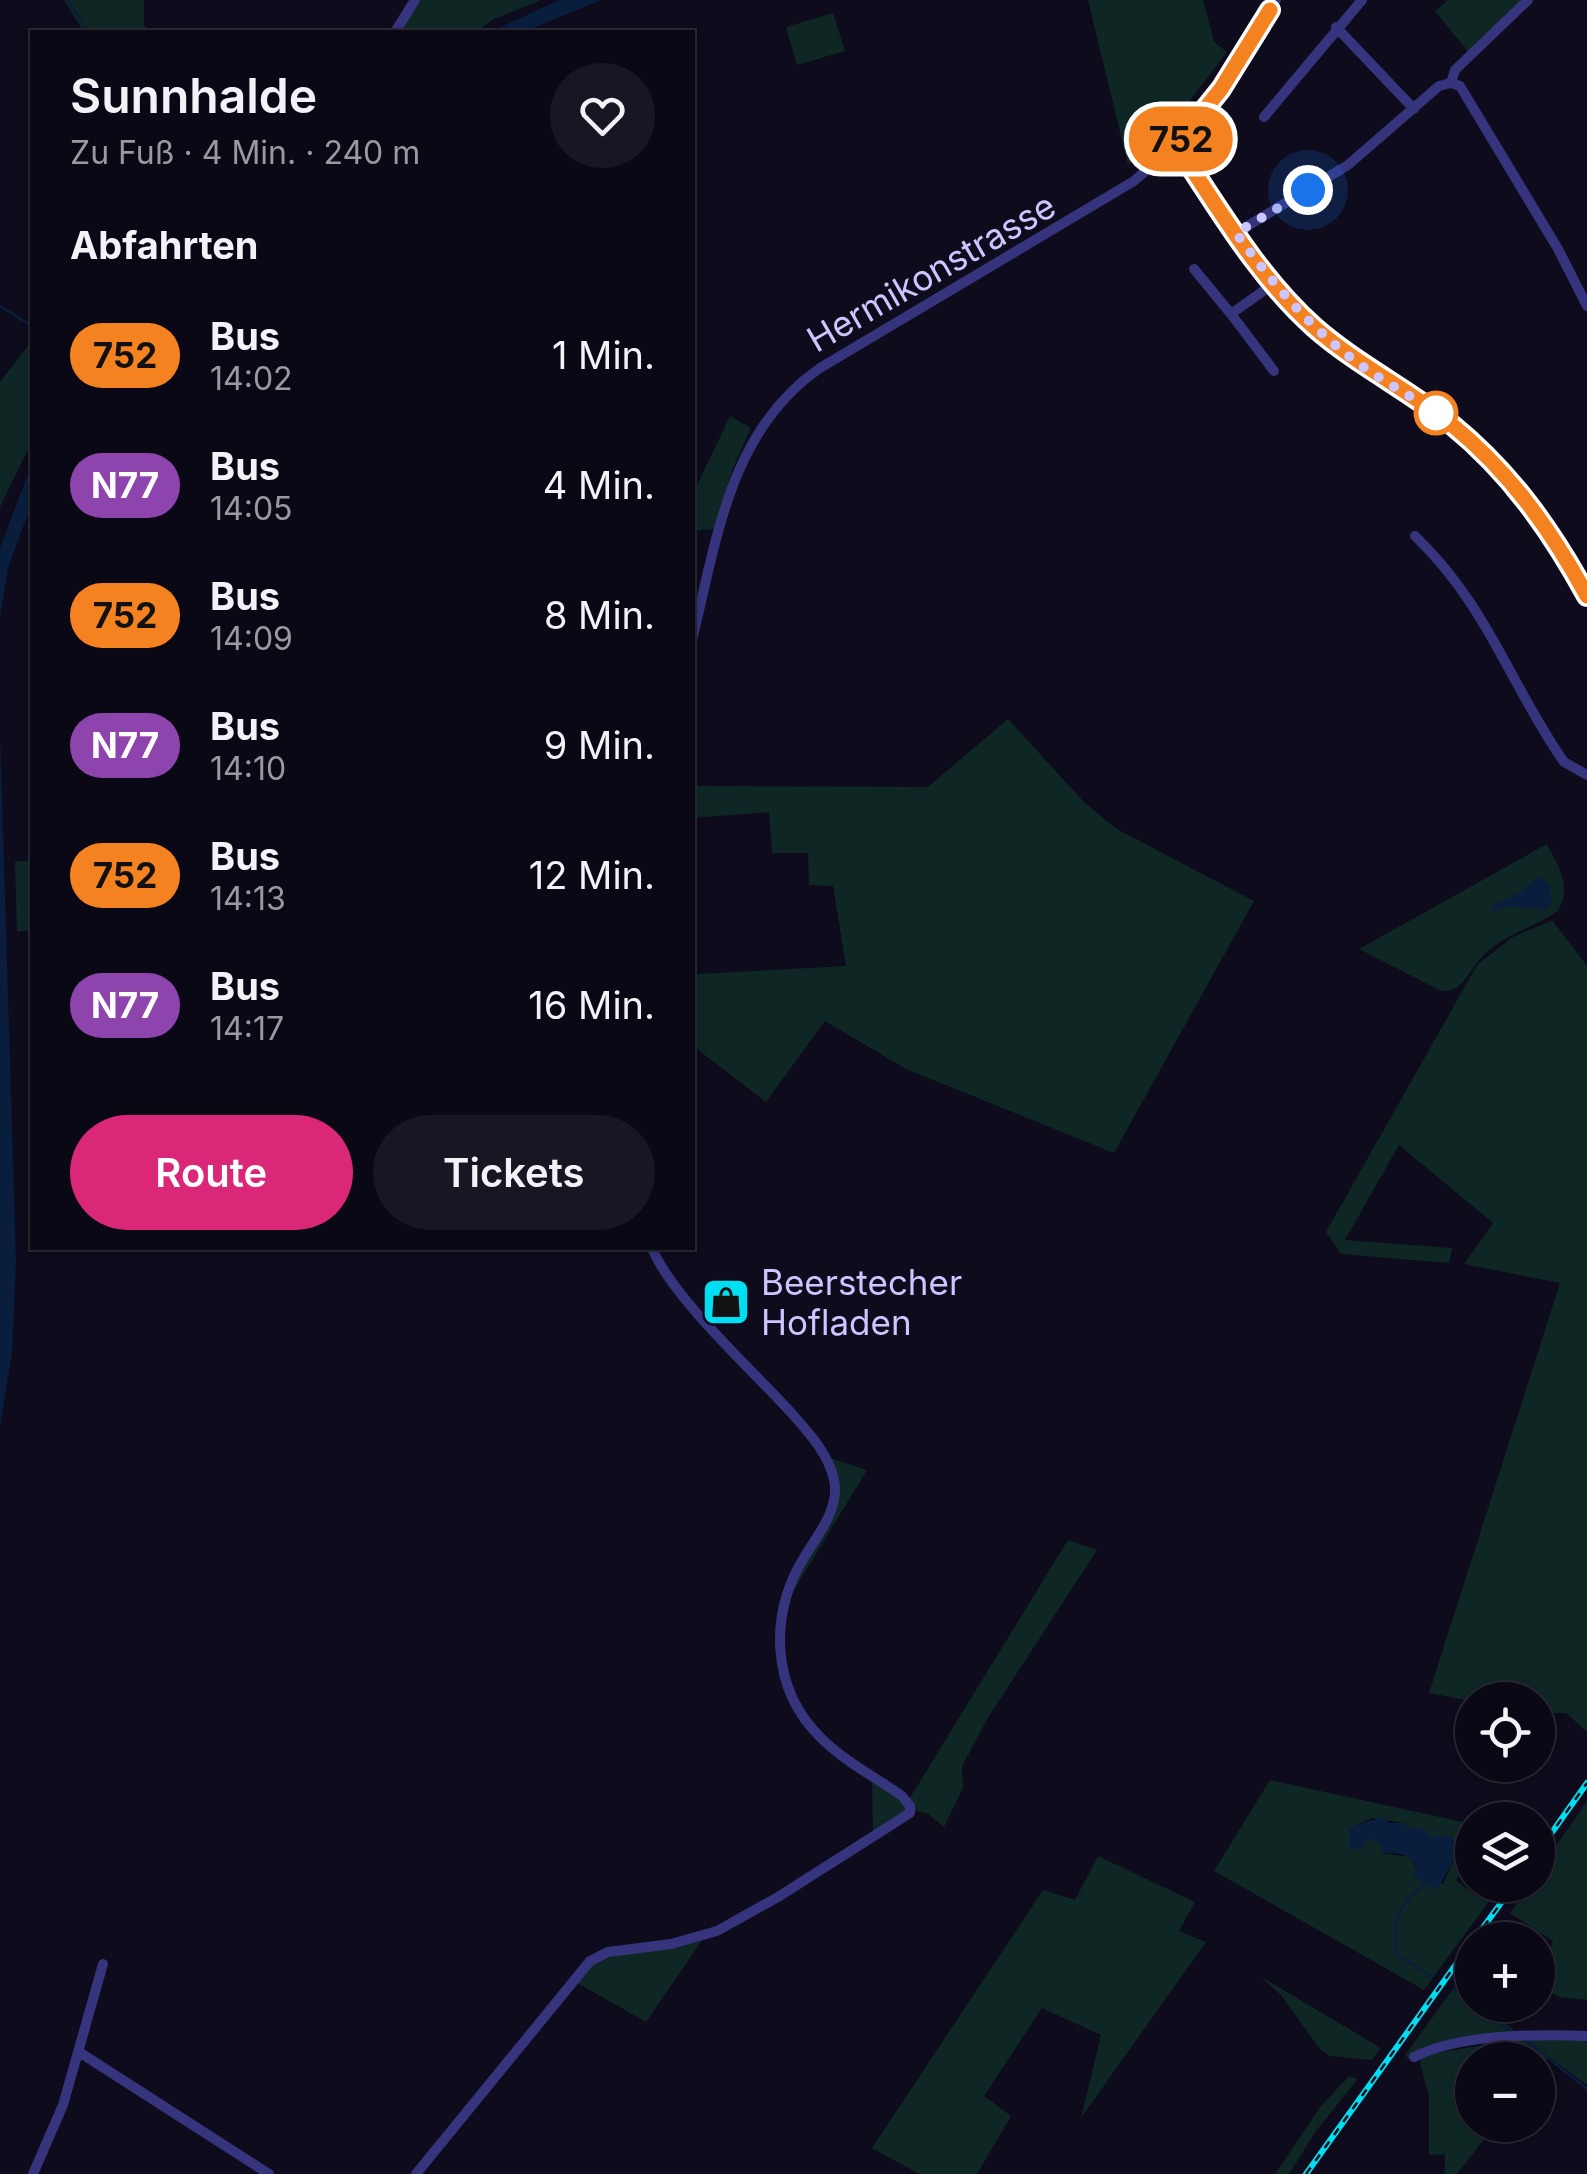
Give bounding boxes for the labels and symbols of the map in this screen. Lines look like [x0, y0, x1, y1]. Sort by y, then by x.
line badge: 752 [1124, 106, 1238, 172]
your location [1283, 165, 1333, 215]
street label: Hermikonstrasse [799, 184, 1063, 360]
unlabelled marker [1415, 392, 1457, 434]
place label: Beerstecher Hofladen [761, 1261, 962, 1343]
shop icon: Beerstecher Hofladen [700, 1276, 752, 1328]

